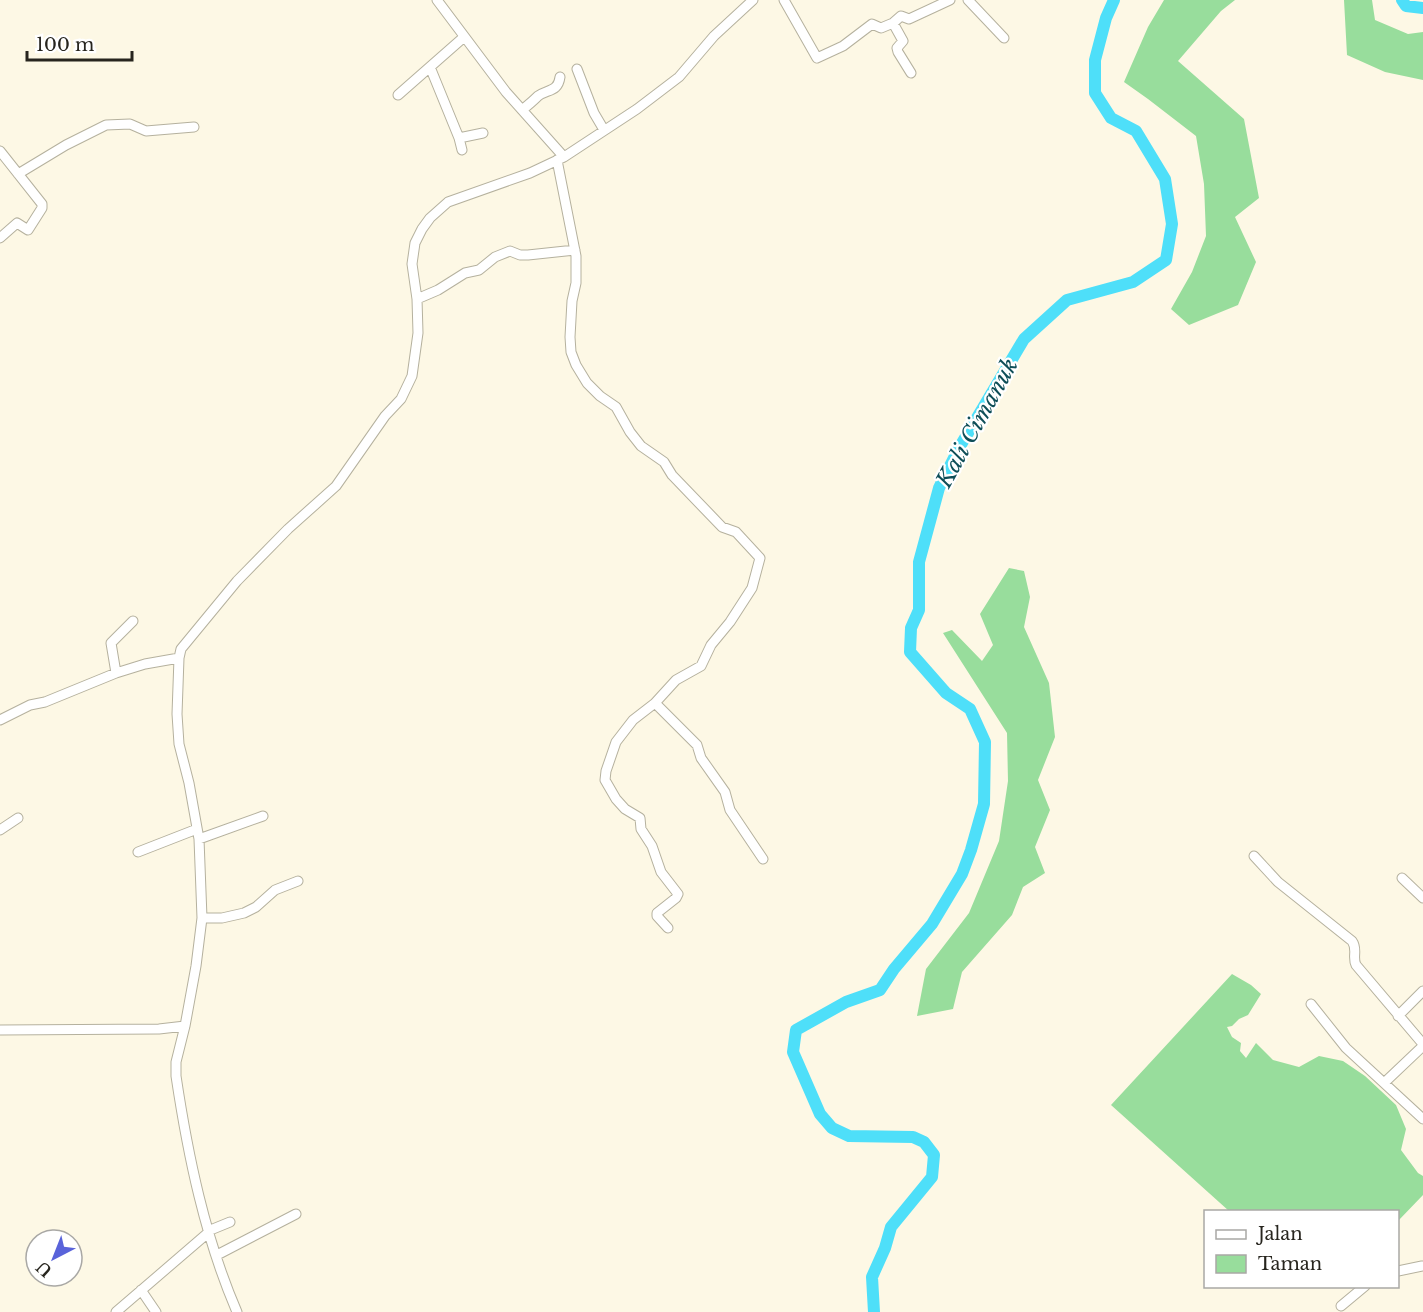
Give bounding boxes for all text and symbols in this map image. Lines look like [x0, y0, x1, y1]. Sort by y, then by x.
scale bar [27, 24, 132, 62]
text: 100 m [36, 34, 94, 56]
water label: Kali Cimanuk [930, 354, 1024, 493]
legend [1204, 1210, 1399, 1288]
text: Jalan [1256, 1223, 1303, 1245]
north arrow [24, 1228, 84, 1288]
text: Taman [1258, 1253, 1322, 1275]
text: U [32, 1257, 56, 1281]

